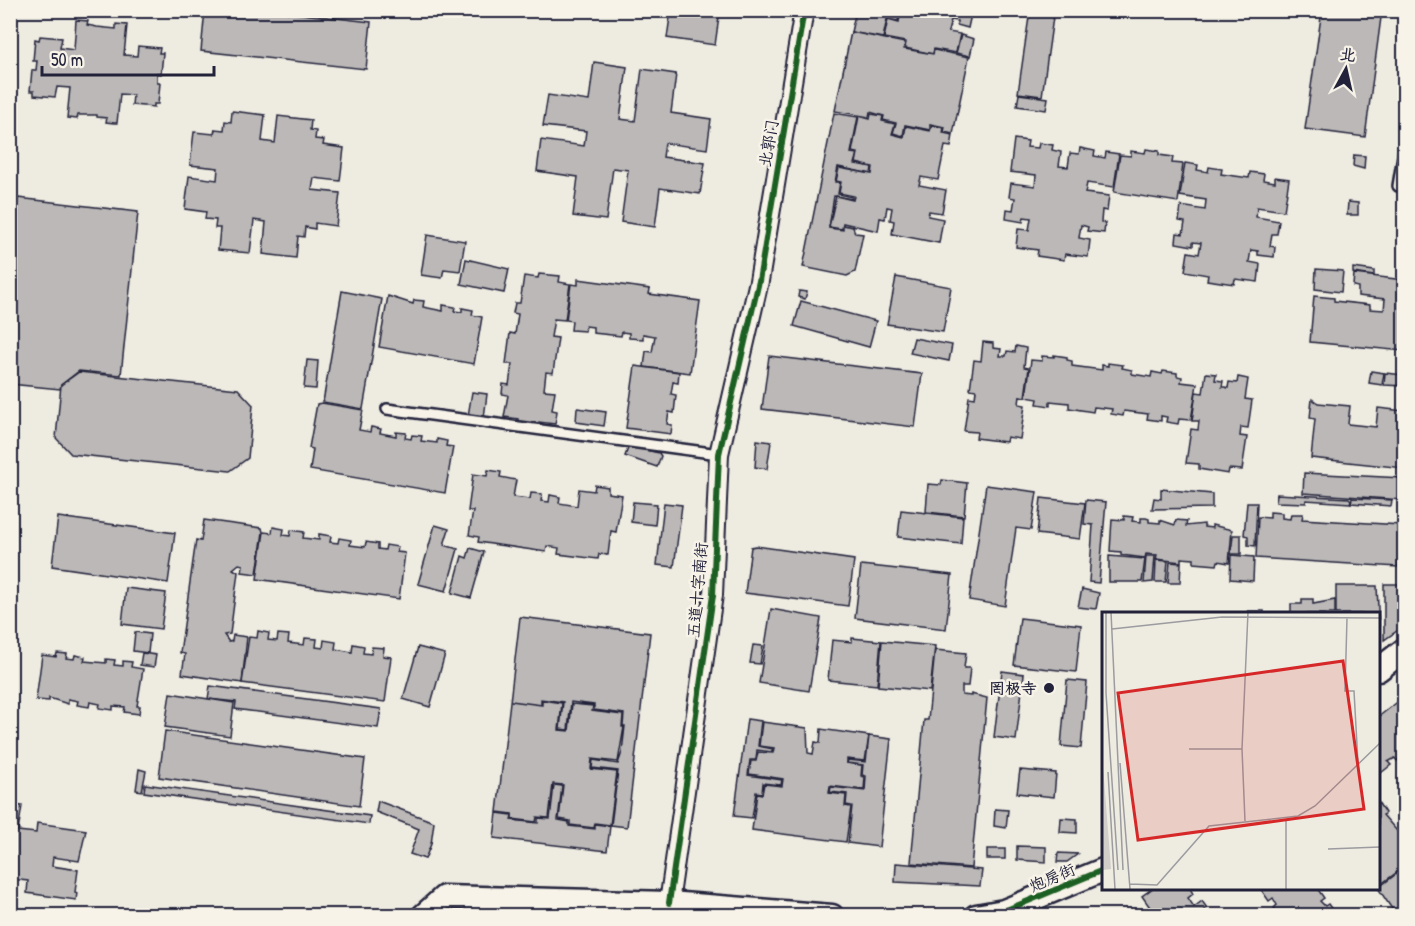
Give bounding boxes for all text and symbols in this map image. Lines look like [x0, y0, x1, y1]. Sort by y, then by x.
scale bar [42, 39, 214, 77]
north arrow [1316, 39, 1376, 99]
text: 北 [1339, 42, 1358, 66]
text: 50 m [51, 47, 83, 72]
street label: 北郭门 [753, 117, 783, 169]
street label: 五道十字南街 [682, 541, 712, 639]
inset map [1102, 612, 1379, 890]
place label: 罔极寺 [989, 677, 1037, 699]
marker: 罔极寺 [1042, 681, 1056, 695]
street label: 炮房街 [1026, 857, 1078, 897]

